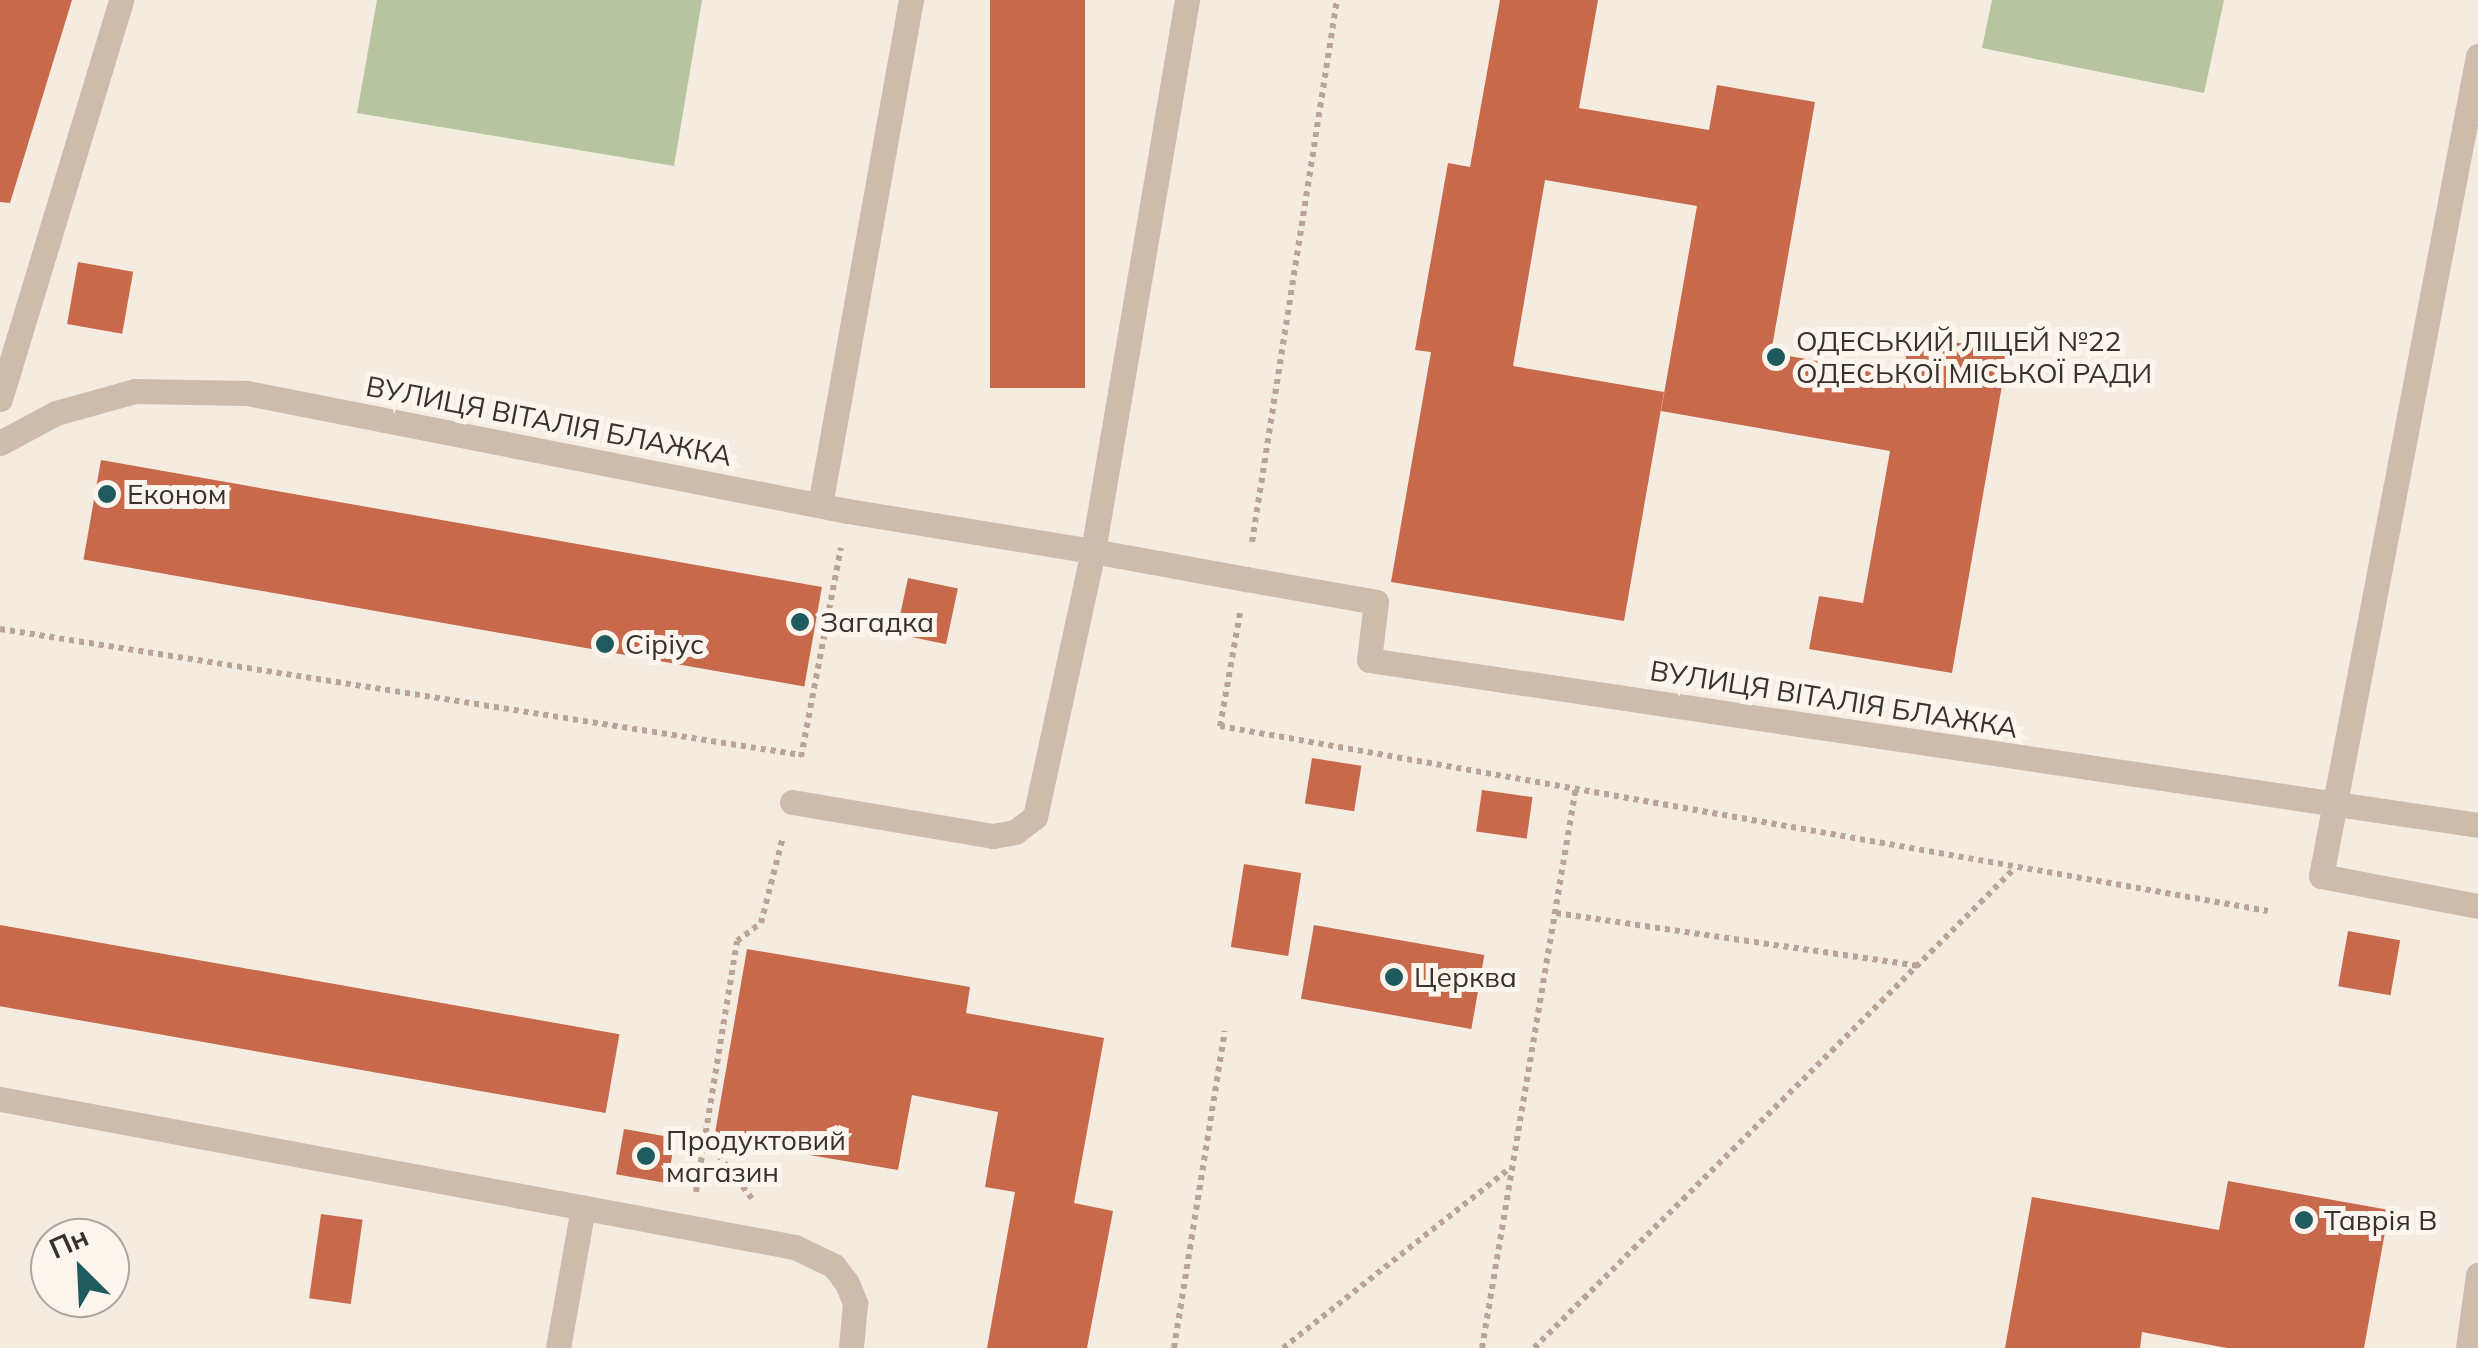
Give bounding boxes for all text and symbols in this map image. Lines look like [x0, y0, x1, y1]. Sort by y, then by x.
place label: ОДЕСЬКИЙ ЛІЦЕЙ №22 ОДЕСЬКОЇ МІСЬКОЇ РАДИ [1796, 324, 2152, 390]
marker: ОДЕСЬКИЙ ЛІЦЕЙ №22 ОДЕСЬКОЇ МІСЬКОЇ РАДИ [1765, 346, 1787, 368]
street label: ВУЛИЦЯ ВІТАЛІЯ БЛАЖКА [363, 369, 735, 473]
place label: Економ [127, 477, 227, 511]
marker: Економ [96, 483, 118, 505]
place label: Загадка [820, 605, 934, 639]
marker: Загадка [789, 611, 811, 633]
place label: Сіріус [625, 627, 704, 661]
marker: Сіріус [594, 633, 616, 655]
street label: ВУЛИЦЯ ВІТАЛІЯ БЛАЖКА [1648, 653, 2020, 745]
place label: Церква [1414, 960, 1517, 994]
marker: Церква [1383, 966, 1405, 988]
place label: Продуктовий магазин [666, 1123, 846, 1189]
marker: Продуктовий магазин [635, 1145, 657, 1167]
place label: Таврія В [2324, 1203, 2437, 1237]
marker: Таврія В [2293, 1209, 2315, 1231]
north arrow [30, 1218, 130, 1318]
text: Пн [44, 1218, 93, 1266]

